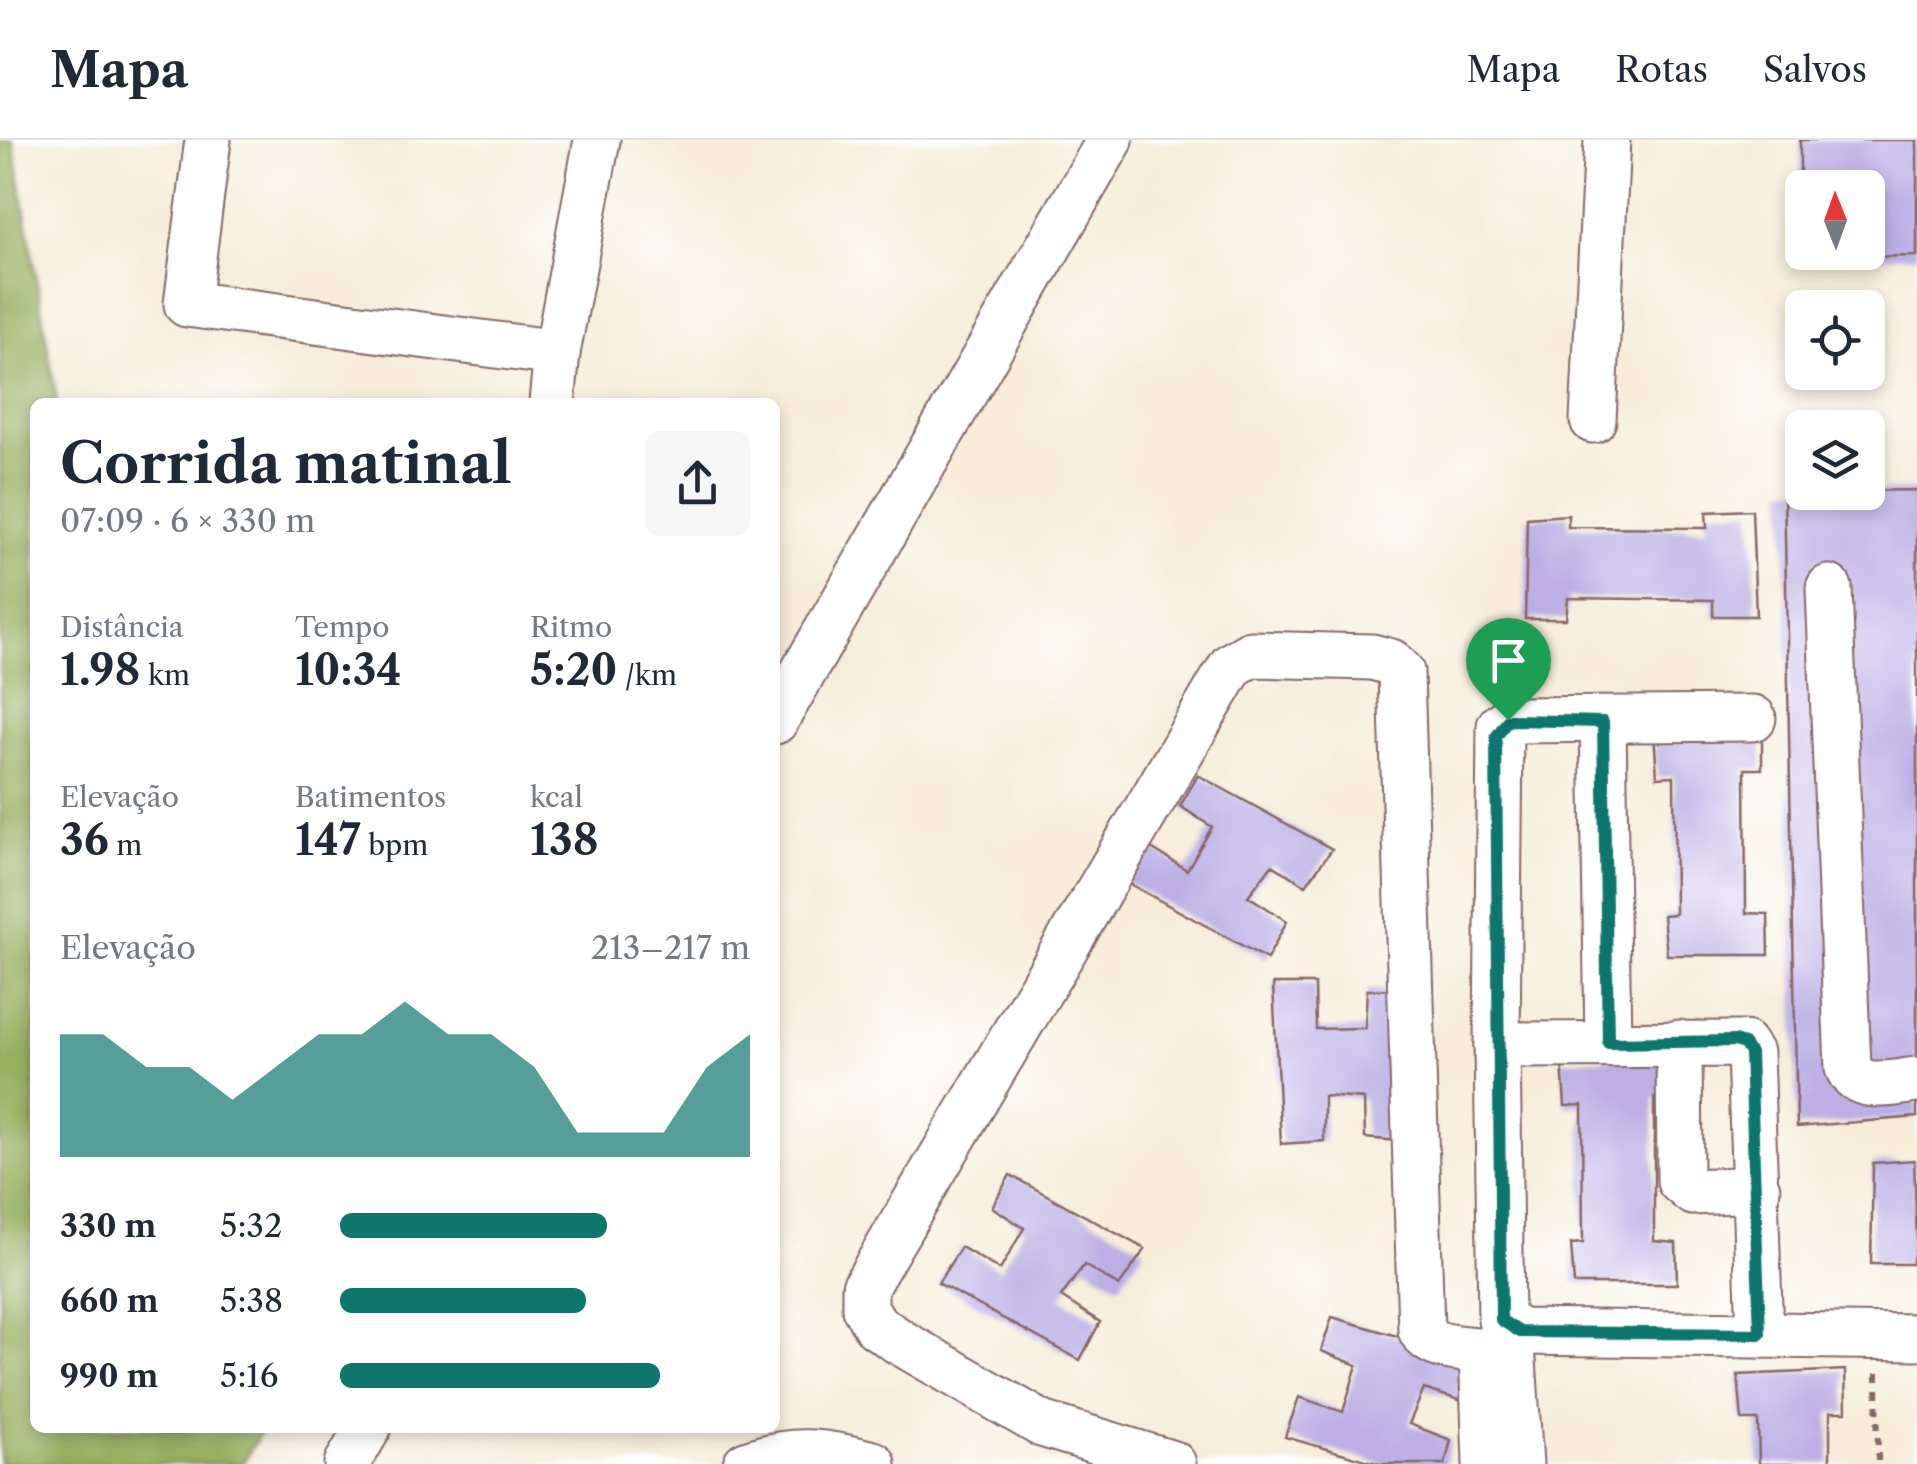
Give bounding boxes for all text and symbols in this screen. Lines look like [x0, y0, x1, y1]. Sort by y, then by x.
text: Mapa [50, 40, 188, 99]
text: Mapa [1467, 48, 1560, 91]
text: Rotas [1615, 48, 1708, 91]
text: Salvos [1763, 48, 1867, 91]
north arrow [1785, 170, 1885, 270]
map controls [1785, 170, 1885, 510]
button: locate [1785, 290, 1885, 390]
button: layers [1785, 410, 1885, 510]
text: Corrida matinal [60, 430, 512, 497]
button: share [645, 431, 750, 536]
text: 07:09 · 6 × 330 m [60, 501, 315, 540]
text: Distância [60, 610, 183, 644]
text: Tempo [295, 610, 389, 644]
text: Ritmo [530, 610, 612, 644]
pin [1466, 618, 1551, 721]
icon: arrive [1481, 633, 1536, 688]
text: 1.98 [60, 644, 140, 696]
text: 10:34 [295, 644, 401, 696]
text: 5:20 [530, 644, 617, 696]
text: km [140, 658, 190, 692]
text: /km [617, 658, 677, 692]
text: Elevação [60, 780, 179, 814]
text: Batimentos [295, 780, 446, 814]
text: kcal [530, 780, 583, 814]
text: 36 [60, 814, 109, 866]
text: 147 [295, 814, 361, 866]
text: 138 [530, 814, 598, 866]
text: m [109, 828, 142, 862]
text: bpm [361, 828, 428, 862]
text: Elevação [60, 928, 196, 967]
text: 213–217 m [591, 928, 750, 967]
text: 330 m [60, 1206, 156, 1245]
text: 5:32 [220, 1206, 282, 1245]
text: 660 m [60, 1281, 159, 1320]
text: 5:38 [220, 1281, 283, 1320]
text: 990 m [60, 1356, 158, 1395]
text: 5:16 [220, 1356, 279, 1395]

